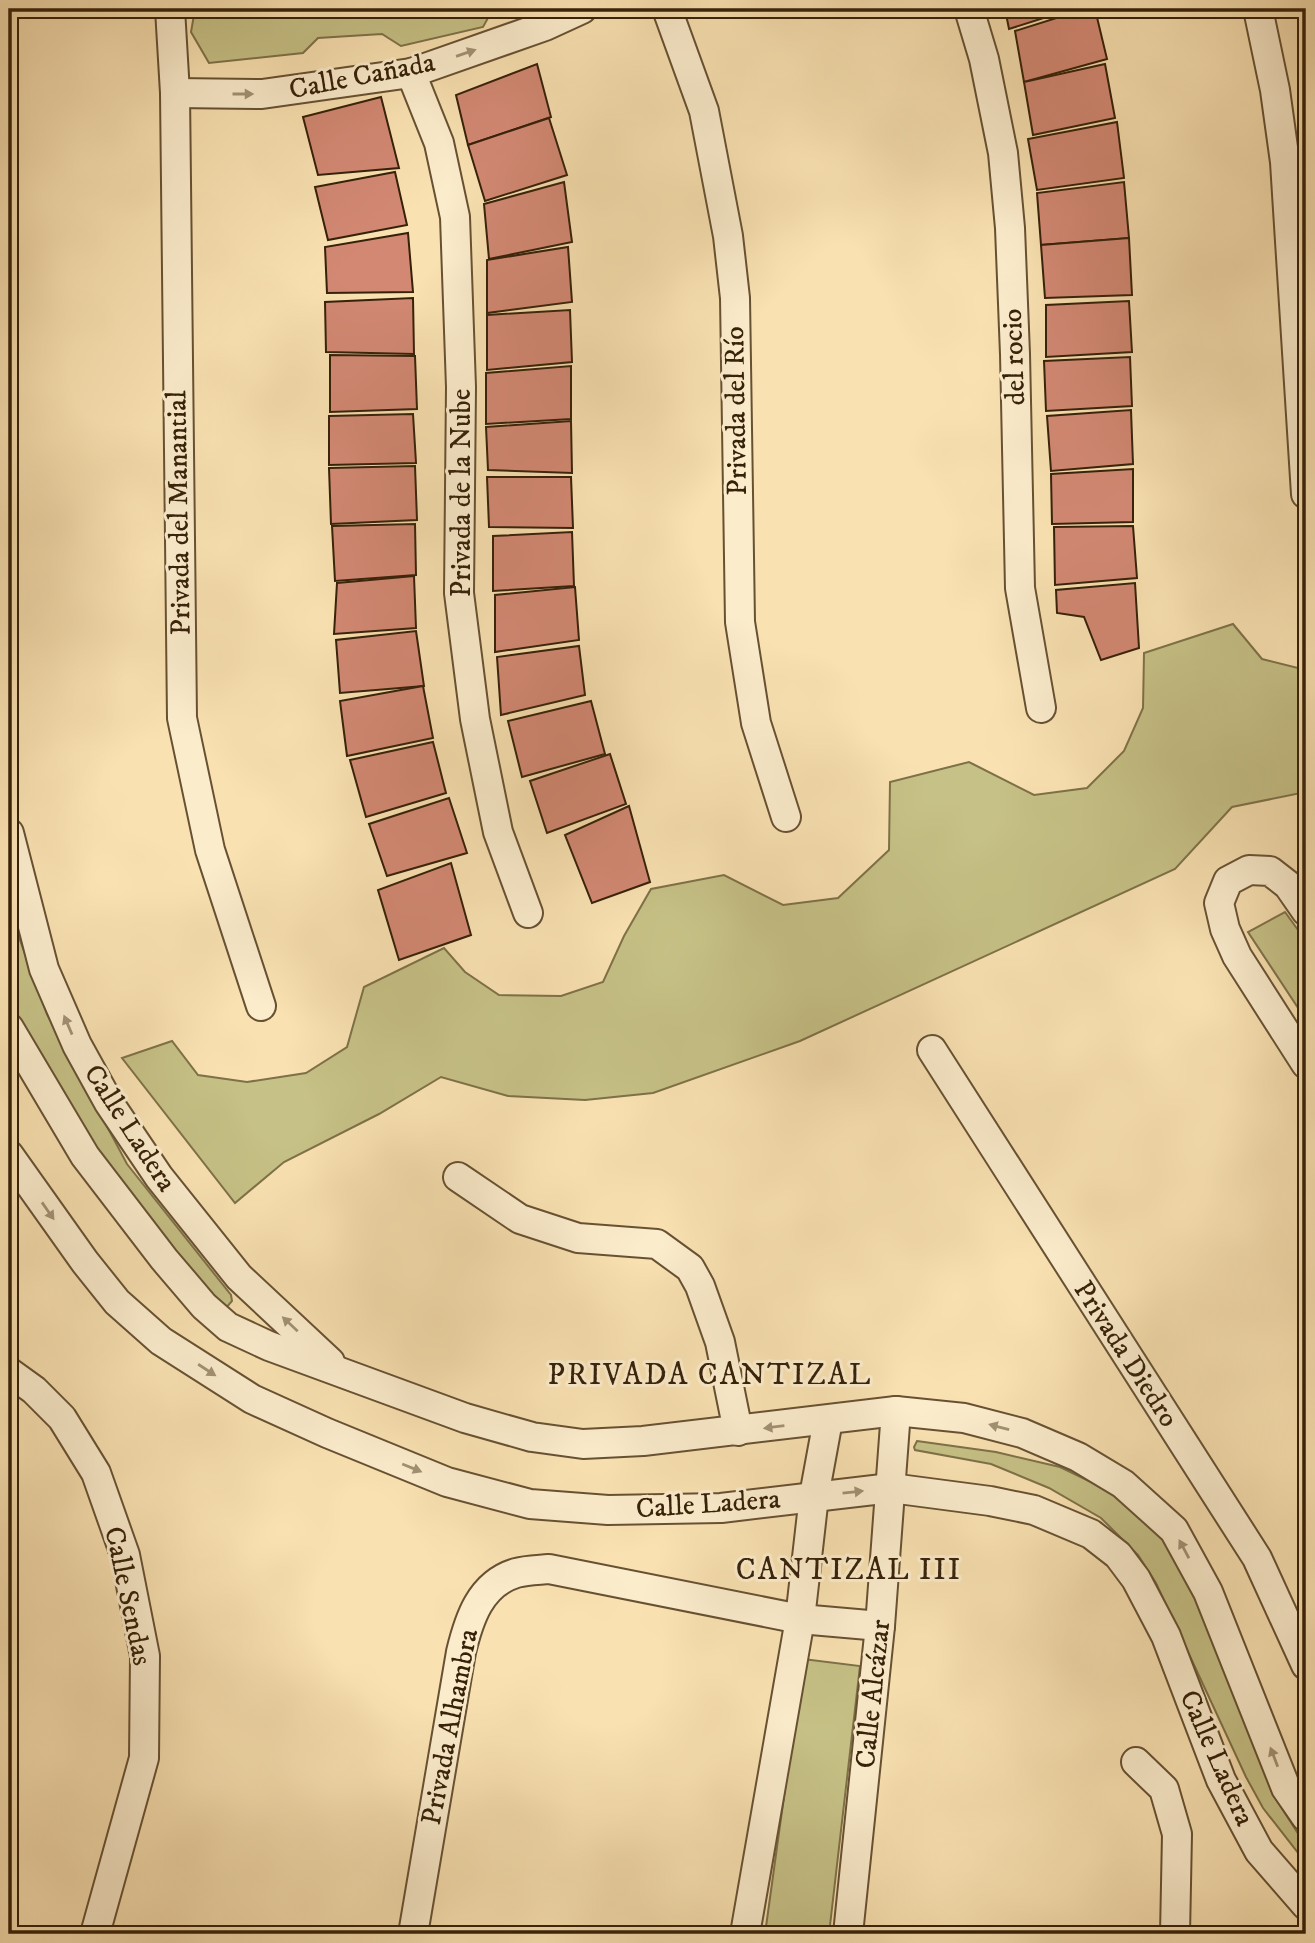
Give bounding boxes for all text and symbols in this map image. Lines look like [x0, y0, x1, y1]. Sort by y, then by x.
street label: Calle Cañada [286, 45, 438, 107]
one-way arrow [456, 47, 477, 58]
one-way arrow [233, 88, 255, 100]
street label: del rocio [995, 308, 1033, 406]
street label: Privada del Río [717, 326, 755, 496]
street label: Privada de la Nube [444, 389, 479, 597]
street label: Privada del Manantial [159, 390, 199, 636]
one-way arrow [63, 1015, 74, 1036]
street label: Calle Ladera [76, 1058, 184, 1198]
one-way arrow [41, 1202, 55, 1220]
street label: Privada Diedro [1066, 1274, 1186, 1434]
one-way arrow [282, 1317, 299, 1333]
district label: PRIVADA CANTIZAL [548, 1357, 872, 1394]
one-way arrow [197, 1364, 217, 1377]
one-way arrow [987, 1421, 1009, 1432]
one-way arrow [762, 1422, 784, 1433]
one-way arrow [402, 1462, 422, 1474]
street label: Calle Ladera [635, 1481, 782, 1527]
one-way arrow [842, 1486, 864, 1497]
street label: Calle Sendas [96, 1523, 160, 1669]
one-way arrow [1178, 1539, 1190, 1558]
district label: CANTIZAL III [736, 1552, 962, 1589]
street label: Calle Alcázar [848, 1617, 898, 1770]
street label: Privada Alhambra [414, 1626, 486, 1828]
street label: Calle Ladera [1172, 1685, 1262, 1831]
one-way arrow [1269, 1747, 1280, 1768]

